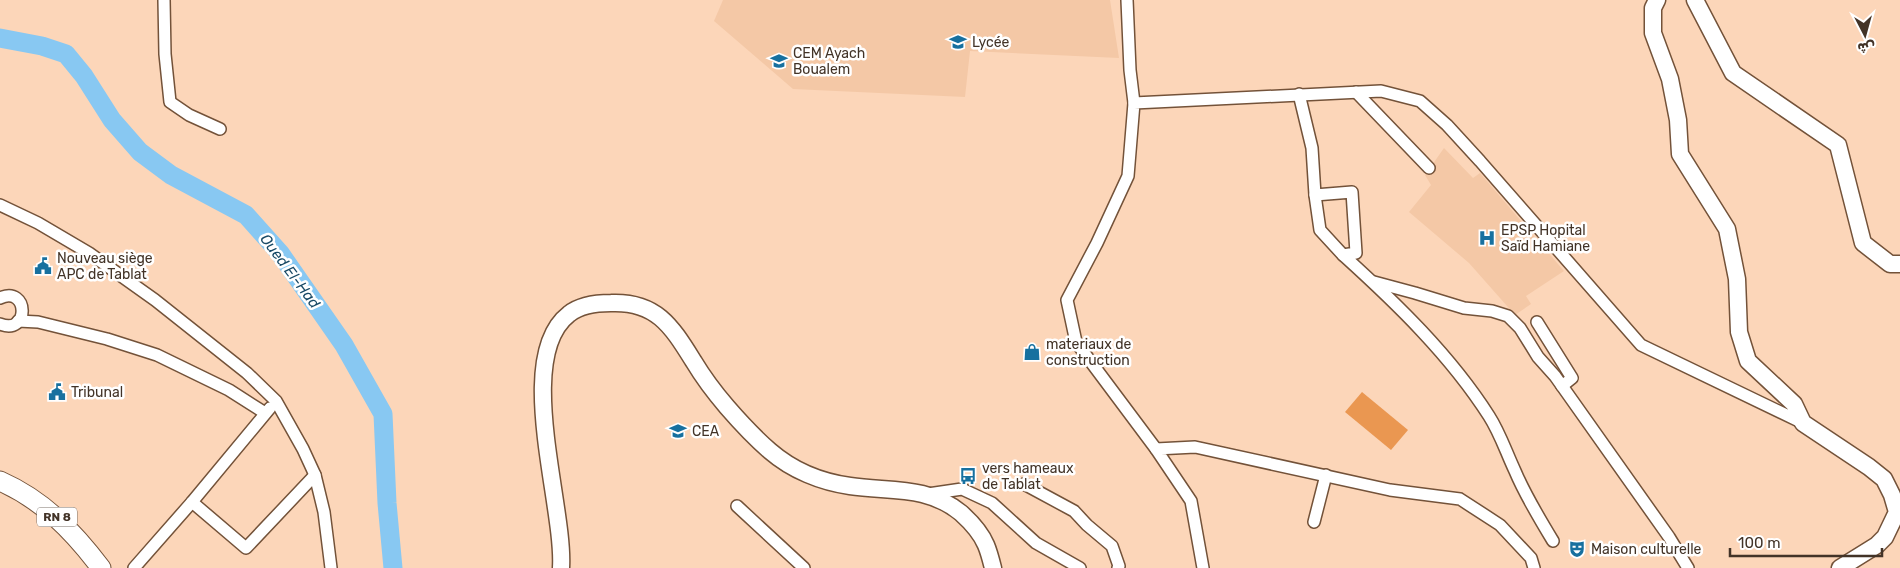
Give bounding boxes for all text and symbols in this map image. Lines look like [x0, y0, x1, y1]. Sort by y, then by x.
north arrow [1840, 10, 1890, 60]
school or university icon: Lycée [948, 32, 968, 52]
place label: Lycée [972, 34, 1010, 51]
text: ش [1856, 38, 1876, 57]
place label: CEM Ayach Boualem [793, 45, 865, 78]
school or university icon: CEM Ayach Boualem [769, 51, 789, 71]
place label: EPSP Hopital Saïd Hamiane [1501, 222, 1590, 255]
hospital icon: EPSP Hopital Saïd Hamiane [1477, 228, 1497, 248]
water label: Oued El-Had [256, 230, 324, 313]
place label: Nouveau siège APC de Tablat [57, 250, 153, 283]
public building icon: Nouveau siège APC de Tablat [33, 256, 53, 276]
place label: materiaux de construction [1046, 336, 1132, 369]
shop icon: materiaux de construction [1022, 342, 1042, 362]
public building icon: Tribunal [47, 382, 67, 402]
place label: Tribunal [71, 384, 123, 401]
school or university icon: CEA [668, 421, 688, 441]
place label: CEA [692, 423, 720, 440]
place label: vers hameaux de Tablat [982, 460, 1074, 493]
bus stop icon: vers hameaux de Tablat [958, 466, 978, 486]
road number: RN 8 [37, 508, 77, 526]
scale bar [1730, 526, 1882, 558]
text: 100 m [1738, 534, 1780, 552]
theatre icon: Maison culturelle [1567, 539, 1587, 559]
place label: Maison culturelle [1591, 541, 1702, 558]

